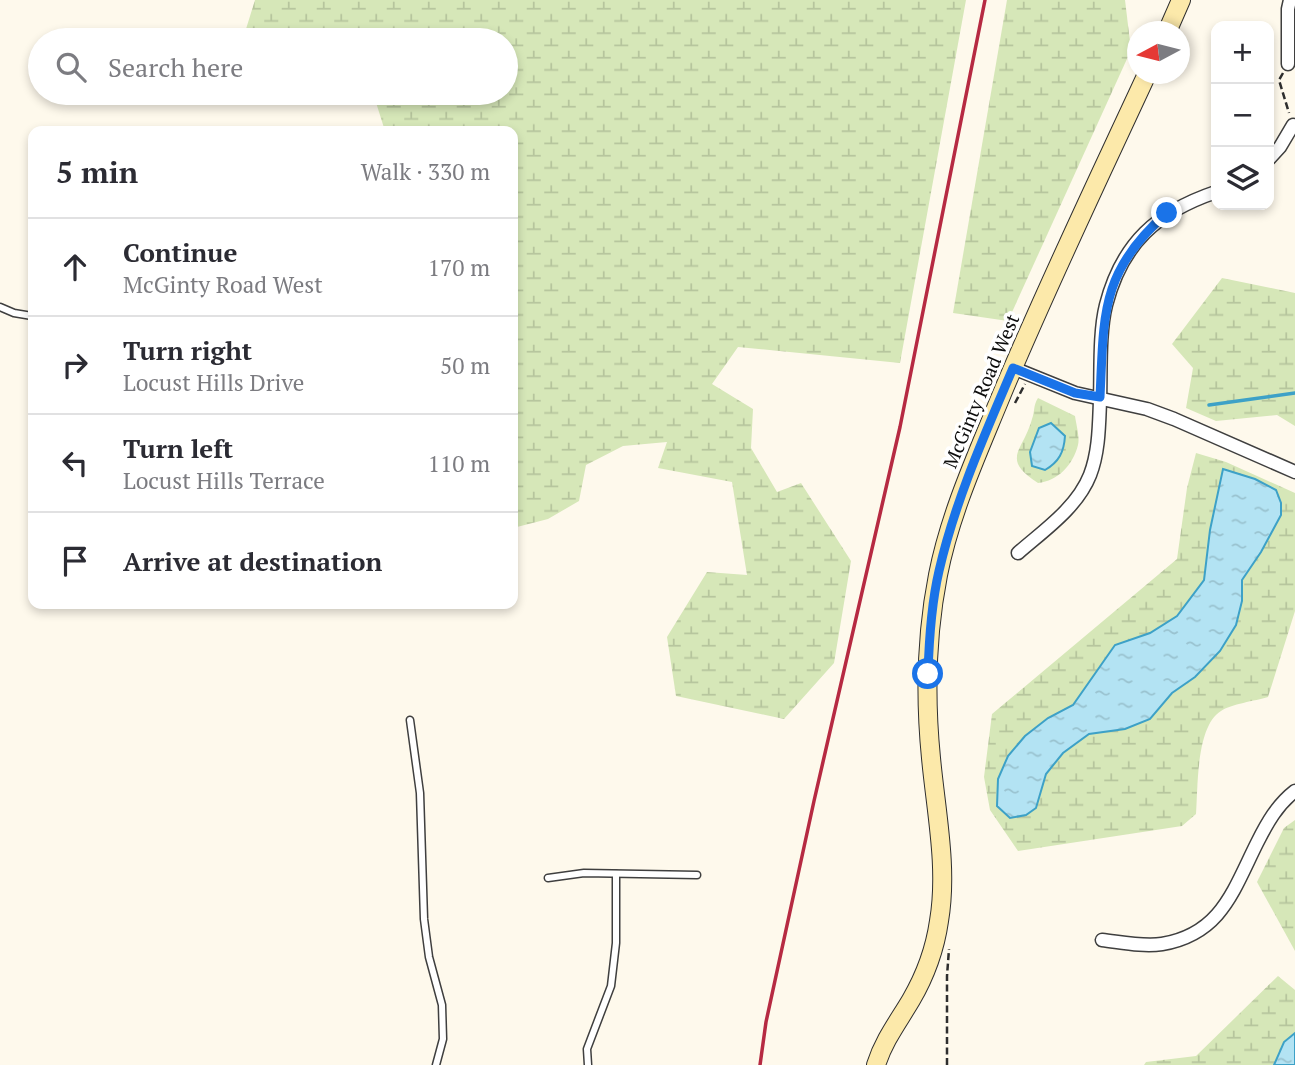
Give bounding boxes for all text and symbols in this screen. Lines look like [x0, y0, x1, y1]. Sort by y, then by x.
north arrow [1127, 21, 1190, 84]
map controls [1211, 21, 1274, 210]
button: + [1211, 21, 1274, 84]
search box [28, 28, 518, 105]
icon: search [52, 48, 90, 86]
text: Search here [108, 50, 243, 84]
button: − [1211, 84, 1274, 147]
button: layers [1211, 147, 1274, 210]
text: 5 min [56, 152, 138, 192]
text: Walk · 330 m [361, 156, 490, 187]
route end [1151, 197, 1182, 228]
text: Continue [123, 235, 237, 269]
icon: ahead [56, 248, 94, 286]
text: 170 m [428, 252, 490, 283]
text: McGinty Road West [123, 269, 323, 300]
street label: McGinty Road West [937, 310, 1024, 472]
text: Turn right [123, 333, 252, 367]
icon: right [56, 346, 94, 384]
text: 50 m [440, 350, 490, 381]
text: Locust Hills Drive [123, 367, 304, 398]
text: Turn left [123, 431, 233, 465]
icon: left [56, 444, 94, 482]
text: 110 m [428, 448, 490, 479]
text: Locust Hills Terrace [123, 465, 325, 496]
icon: arrive [56, 542, 94, 580]
text: Arrive at destination [123, 544, 382, 578]
route start [912, 658, 943, 689]

